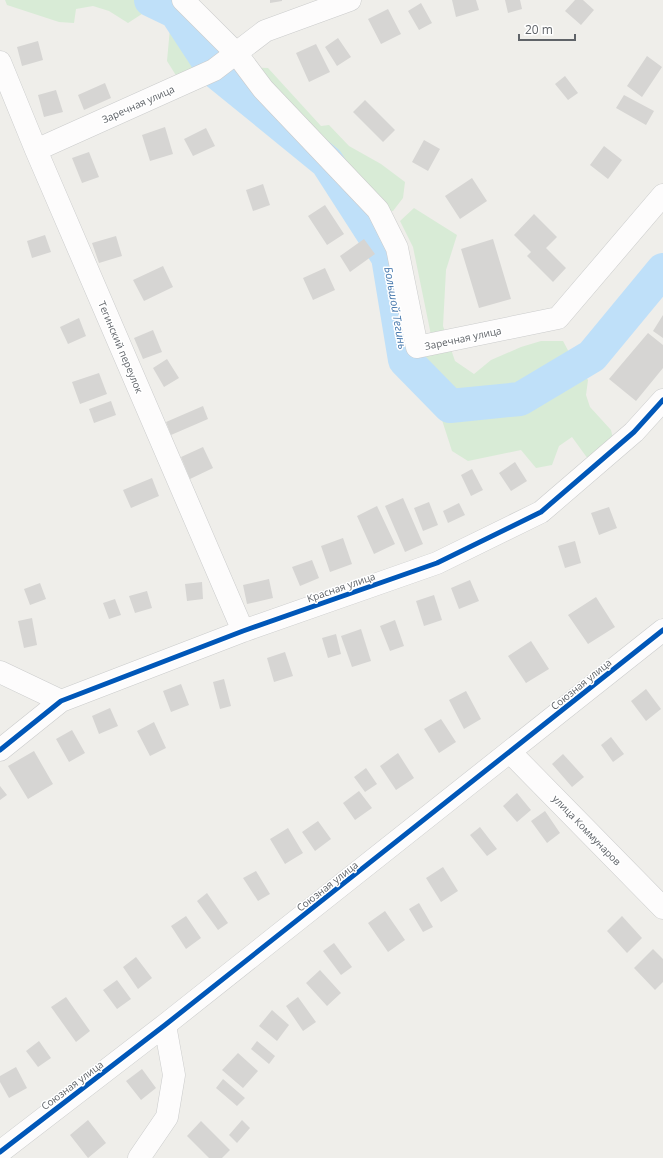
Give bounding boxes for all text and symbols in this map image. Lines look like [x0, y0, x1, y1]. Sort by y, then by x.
scale bar [519, 16, 575, 42]
text: 20 m [525, 21, 553, 38]
street label: Заречная улица [99, 82, 177, 126]
water label: Большой Тегинь [381, 266, 411, 351]
street label: Тегинский переулок [95, 299, 147, 396]
street label: Заречная улица [423, 323, 503, 353]
street label: Красная улица [305, 569, 377, 605]
street label: Союзная улица [548, 655, 614, 713]
street label: улица Коммунаров [550, 792, 625, 869]
street label: Союзная улица [293, 858, 361, 914]
street label: Союзная улица [38, 1057, 106, 1113]

